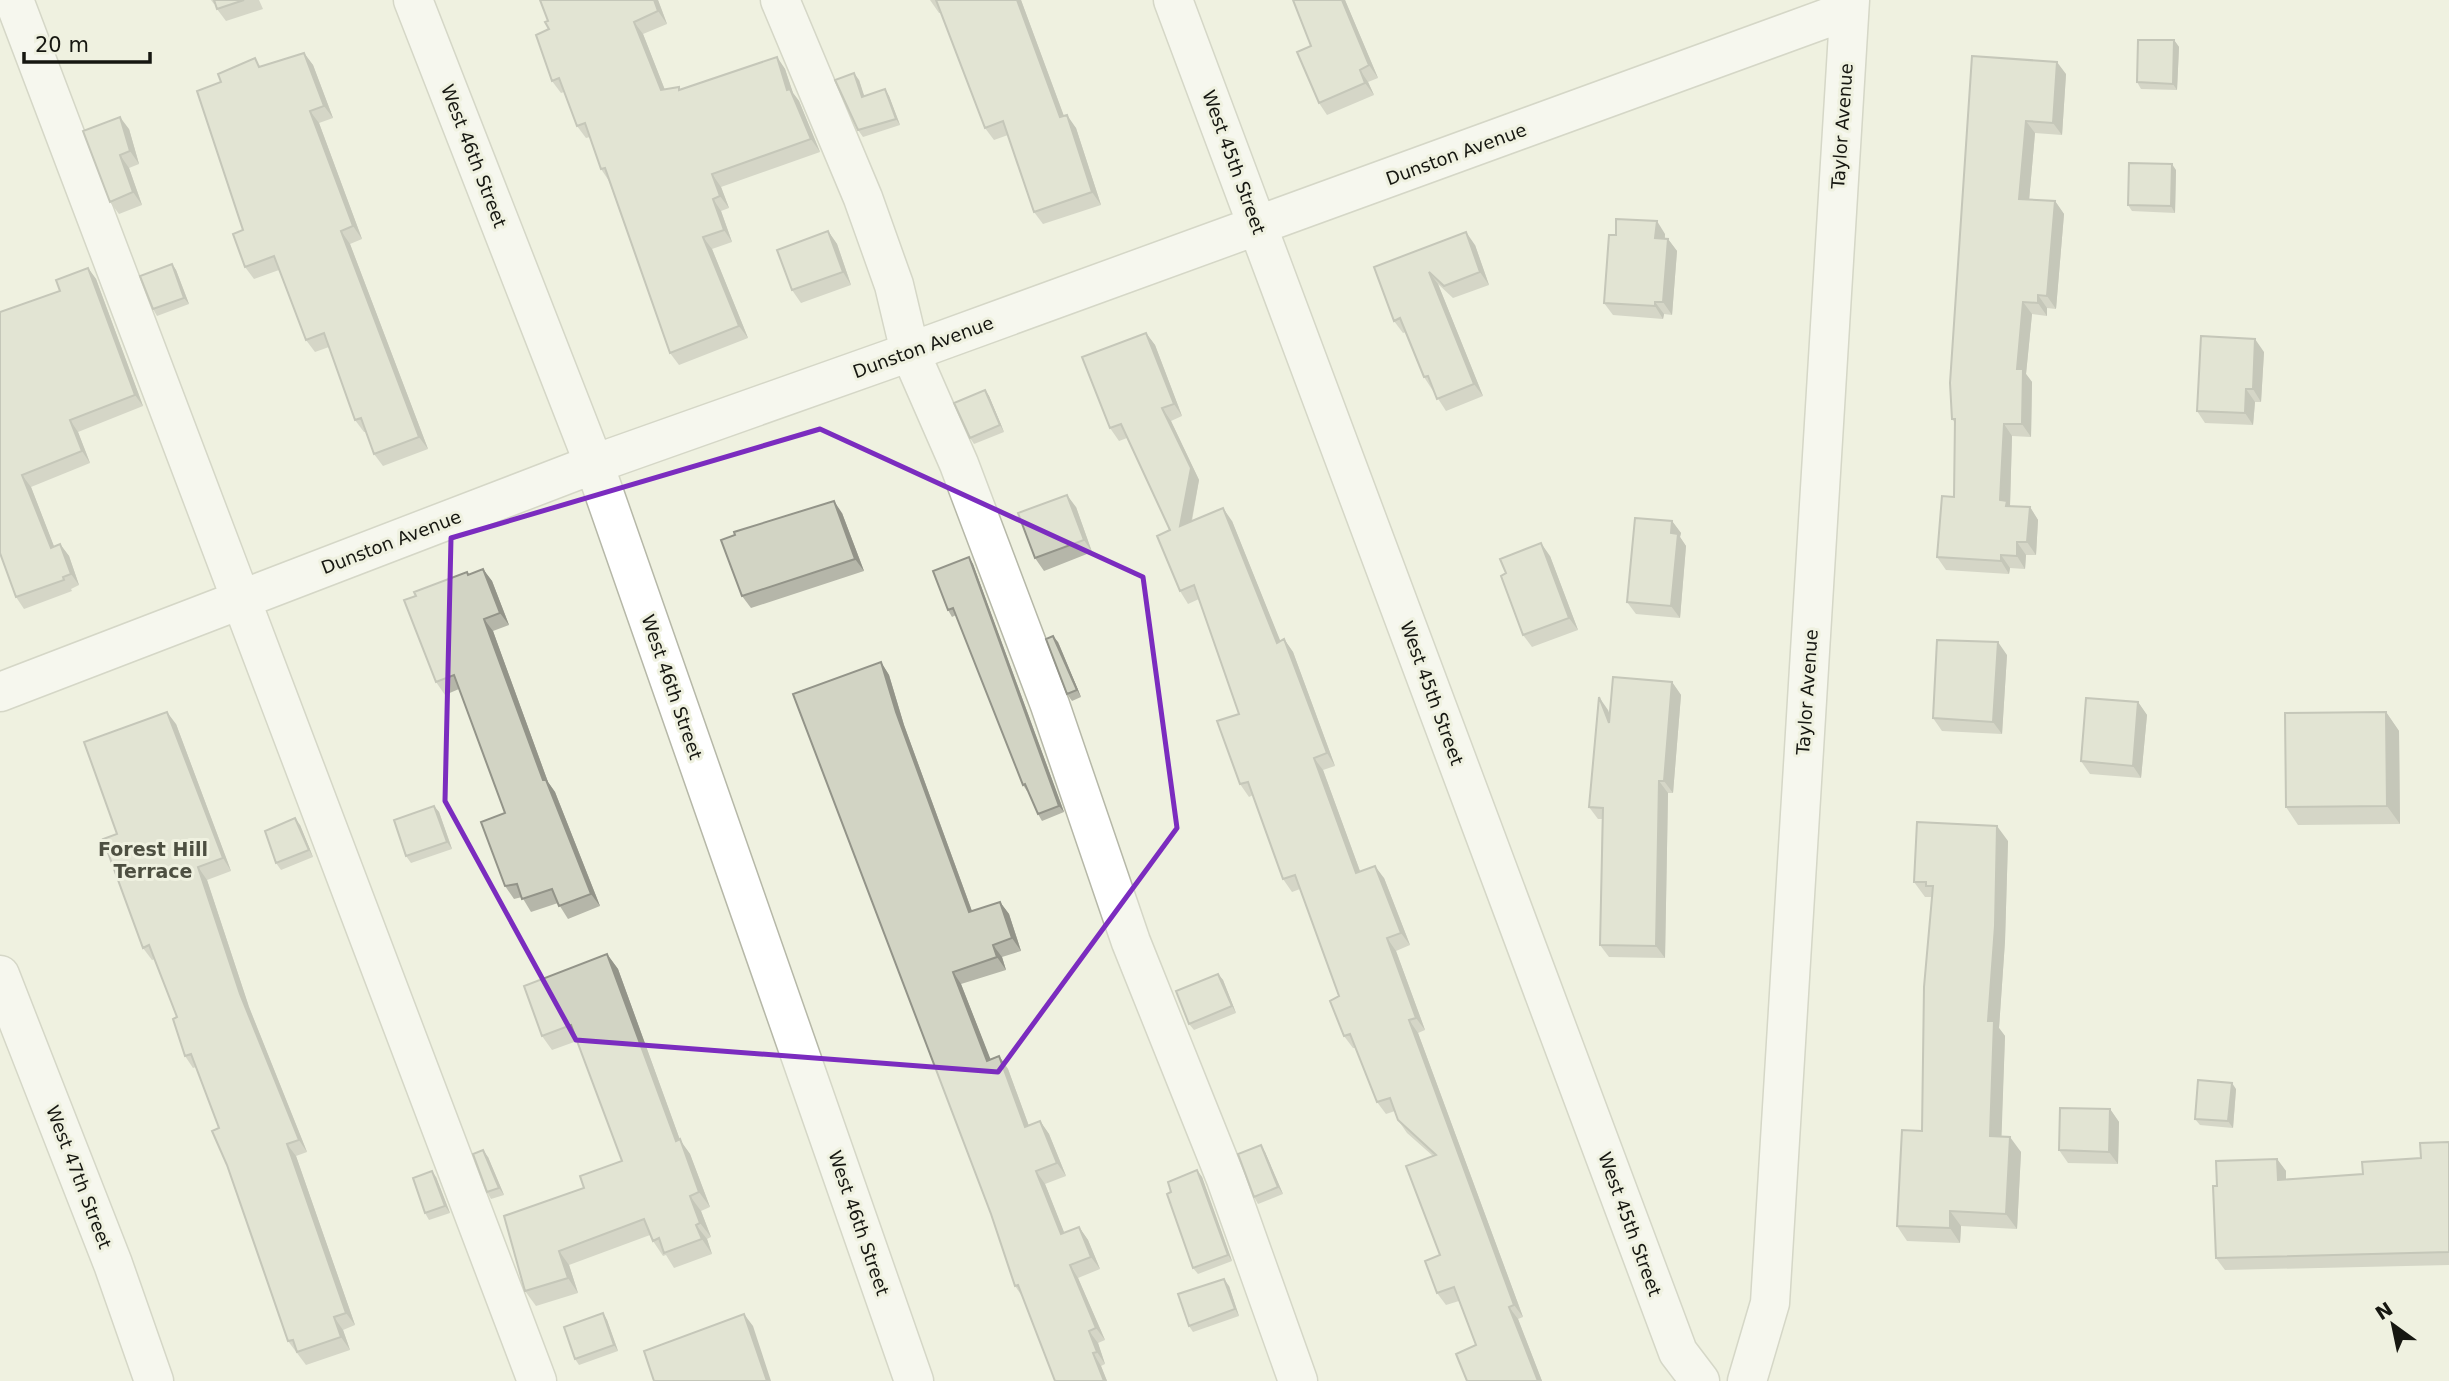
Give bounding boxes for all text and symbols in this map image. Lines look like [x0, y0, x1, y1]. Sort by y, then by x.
scale bar [24, 21, 150, 65]
text: 20 m [35, 33, 89, 57]
street label: Taylor Avenue [1827, 63, 1857, 190]
street label: West 46th Street [437, 81, 511, 231]
street label: West 45th Street [1198, 87, 1270, 237]
street label: Dunston Avenue [1383, 119, 1529, 189]
street label: Dunston Avenue [850, 312, 996, 382]
street label: Dunston Avenue [318, 506, 464, 578]
street label: West 46th Street [637, 612, 707, 762]
street label: West 45th Street [1396, 618, 1468, 768]
street label: Taylor Avenue [1792, 629, 1822, 756]
district label: Forest Hill Terrace [98, 838, 208, 882]
street label: West 47th Street [42, 1102, 116, 1252]
street label: West 46th Street [824, 1148, 894, 1298]
street label: West 45th Street [1594, 1149, 1666, 1299]
north arrow [2358, 1290, 2428, 1360]
text: N [2371, 1297, 2396, 1324]

